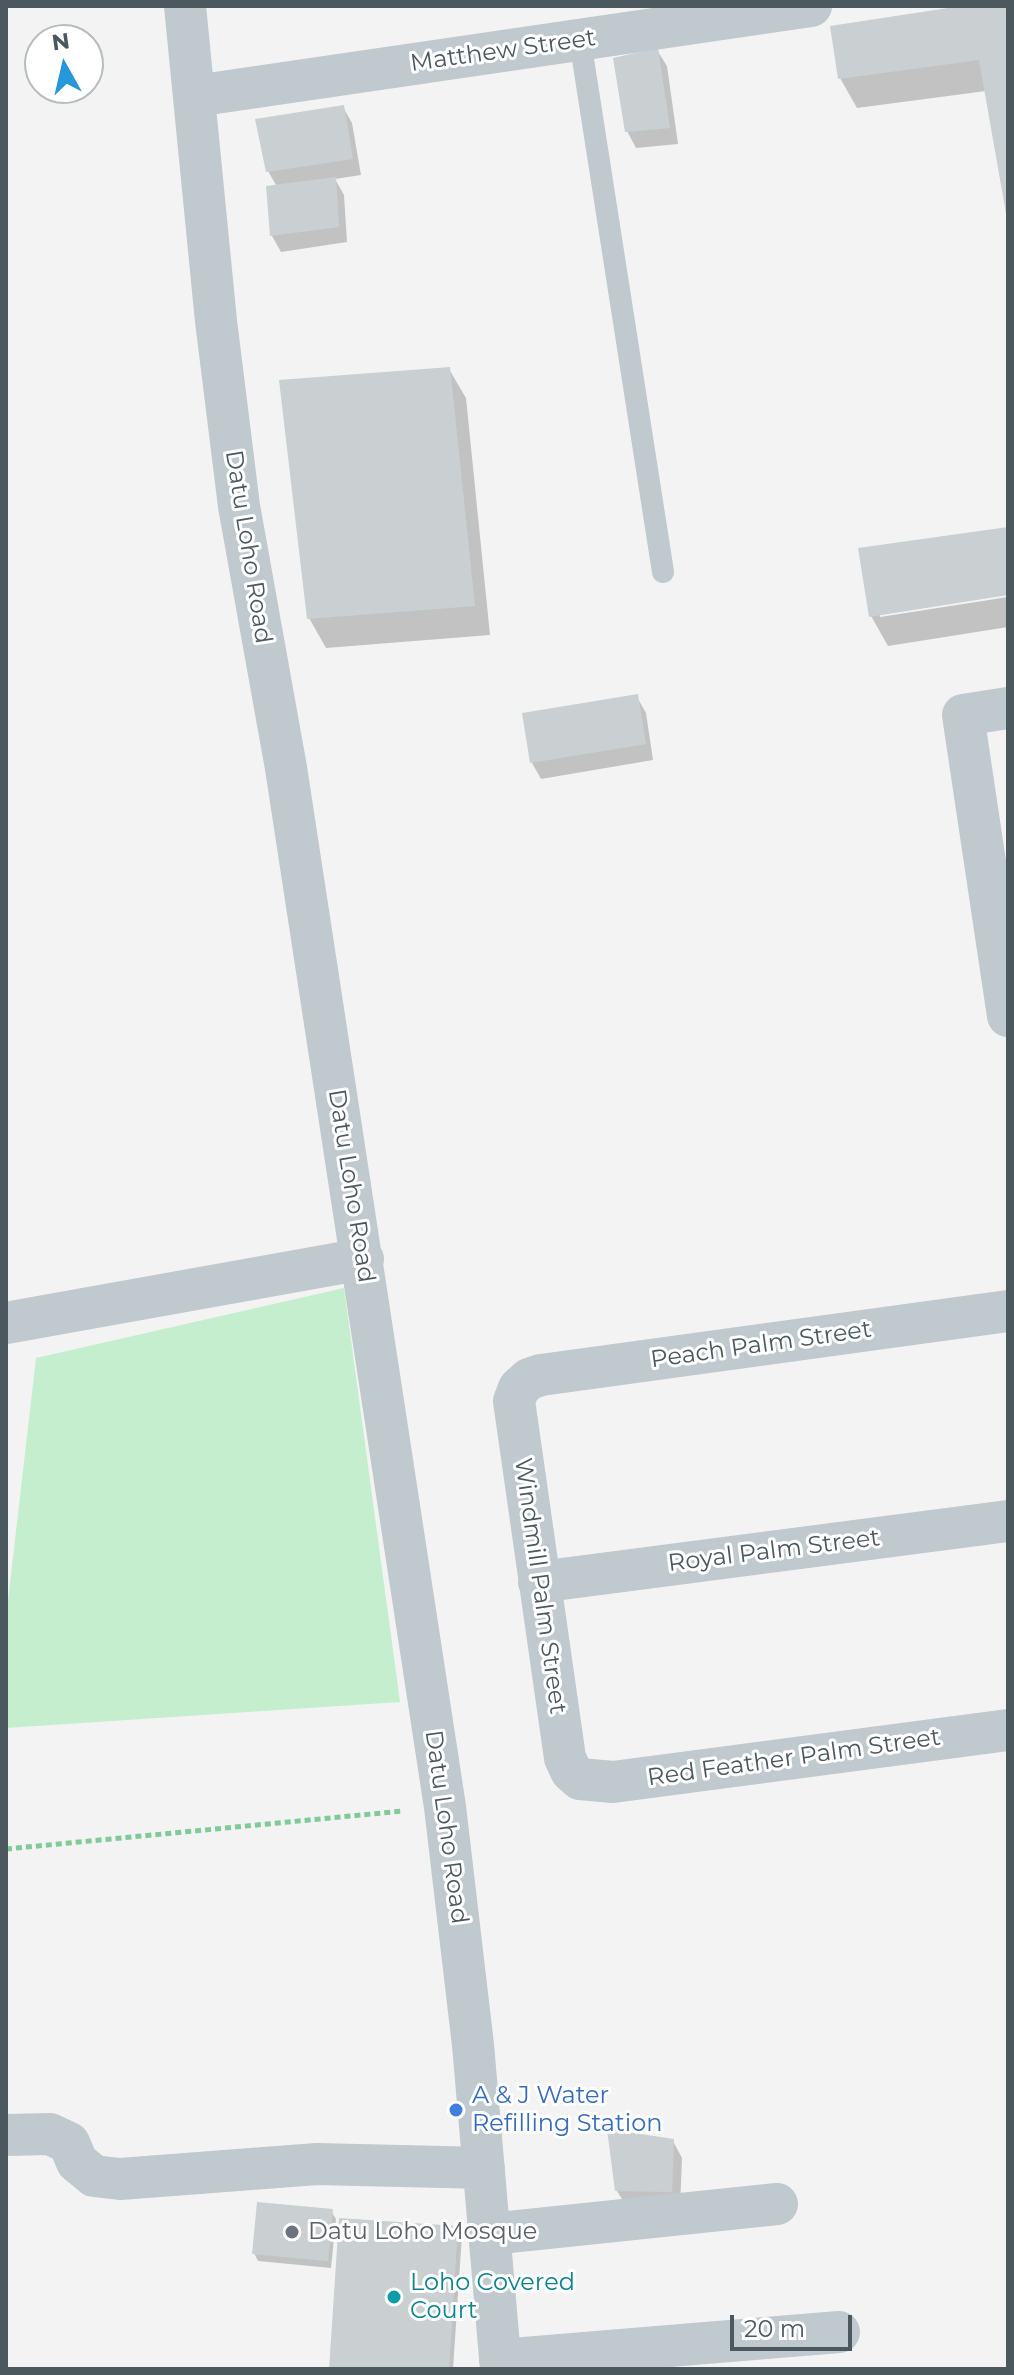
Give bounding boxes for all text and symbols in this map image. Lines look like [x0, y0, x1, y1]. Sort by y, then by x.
north arrow [24, 24, 104, 104]
street label: Matthew Street [409, 24, 597, 78]
text: N [50, 27, 72, 56]
street label: Datu Loho Road [218, 448, 278, 646]
street label: Datu Loho Road [321, 1087, 381, 1285]
street label: Peach Palm Street [649, 1315, 873, 1375]
street label: Windmill Palm Street [508, 1456, 572, 1716]
street label: Royal Palm Street [666, 1524, 882, 1578]
street label: Red Feather Palm Street [646, 1723, 942, 1793]
street label: Datu Loho Road [418, 1728, 474, 1926]
place label: A & J Water Refilling Station [472, 2082, 662, 2138]
marker: A & J Water Refilling Station [447, 2101, 465, 2119]
place label: Datu Loho Mosque [308, 2218, 537, 2246]
marker: Datu Loho Mosque [283, 2223, 301, 2241]
place label: Loho Covered Court [410, 2269, 575, 2325]
marker: Loho Covered Court [385, 2288, 403, 2306]
scale bar [734, 2299, 856, 2349]
text: 20 m [744, 2314, 805, 2343]

